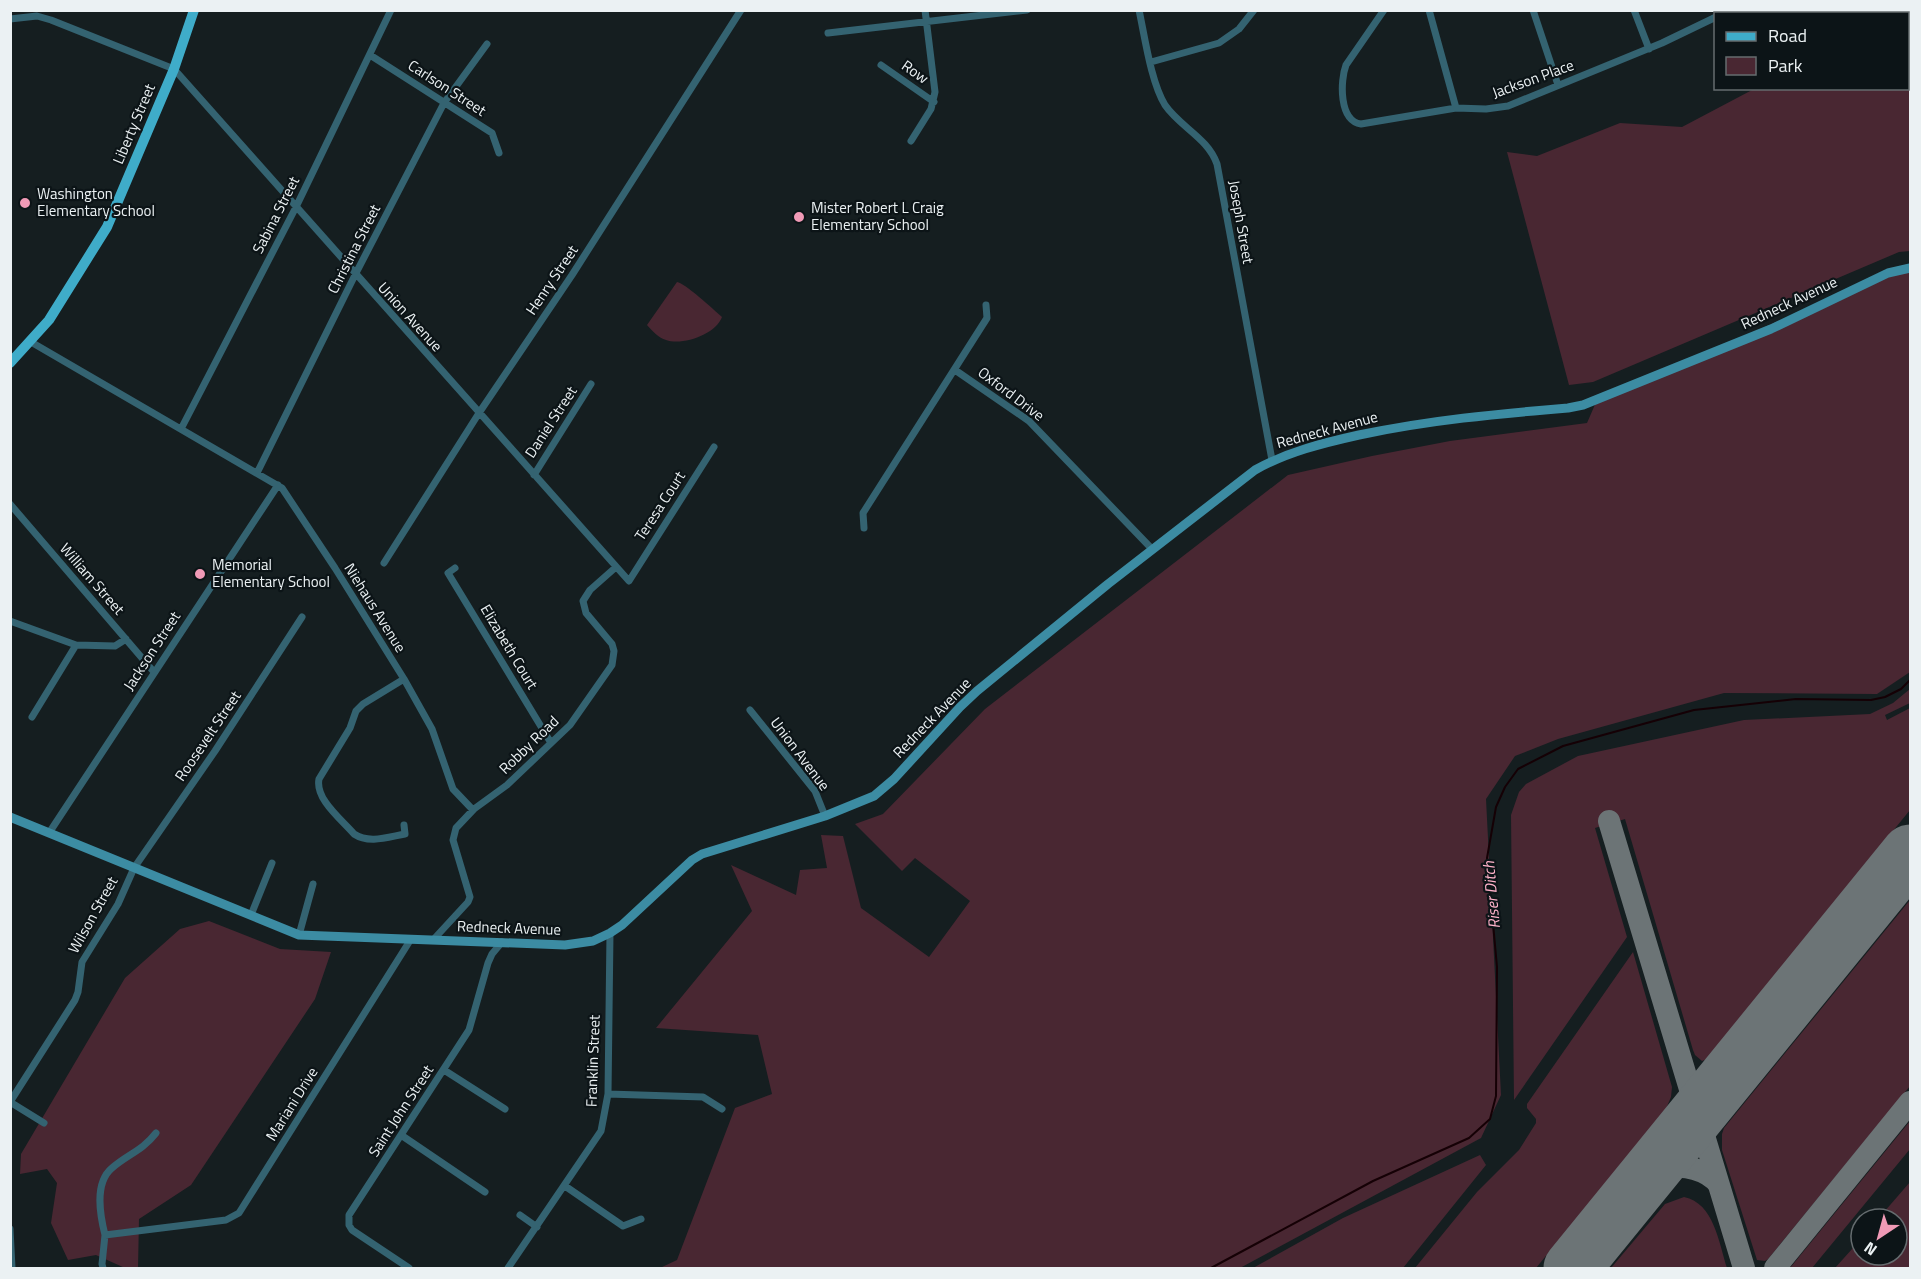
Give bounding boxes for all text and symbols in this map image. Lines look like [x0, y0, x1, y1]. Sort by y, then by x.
legend [1714, 12, 1909, 90]
text: Road [1768, 22, 1807, 49]
text: Park [1768, 52, 1803, 79]
street label: Jackson Place [1489, 53, 1577, 104]
street label: Carlson Street [404, 54, 492, 122]
street label: Row [897, 54, 934, 89]
street label: Liberty Street [106, 79, 161, 168]
street label: Sabina Street [246, 171, 305, 258]
street label: Joseph Street [1223, 178, 1260, 266]
place label: Washington Elementary School [37, 182, 155, 222]
marker: Washington Elementary School [18, 196, 32, 210]
place label: Mister Robert L Craig Elementary School [811, 196, 944, 236]
street label: Christina Street [321, 199, 386, 298]
marker: Mister Robert L Craig Elementary School [792, 210, 806, 224]
street label: Henry Street [520, 239, 584, 319]
street label: Redneck Avenue [1737, 270, 1841, 335]
street label: Union Avenue [373, 277, 448, 357]
street label: Oxford Drive [973, 361, 1050, 426]
street label: Daniel Street [519, 381, 583, 462]
street label: Redneck Avenue [1274, 405, 1380, 454]
street label: Teresa Court [628, 466, 691, 545]
street label: William Street [55, 538, 131, 620]
place label: Memorial Elementary School [212, 553, 330, 593]
street label: Niehaus Avenue [339, 559, 412, 657]
marker: Memorial Elementary School [193, 567, 207, 581]
street label: Elizabeth Court [475, 600, 544, 694]
street label: Jackson Street [117, 606, 186, 695]
street label: Redneck Avenue [887, 672, 976, 763]
street label: Roosevelt Street [169, 685, 247, 786]
street label: Robby Road [493, 710, 564, 779]
street label: Union Avenue [765, 712, 836, 795]
water label: Riser Ditch [1476, 859, 1506, 930]
street label: Wilson Street [62, 871, 124, 957]
street label: Redneck Avenue [457, 914, 561, 941]
street label: Franklin Street [579, 1014, 606, 1108]
street label: Saint John Street [362, 1060, 439, 1161]
street label: Mariani Drive [260, 1062, 323, 1145]
north arrow [1849, 1207, 1909, 1267]
text: N [1859, 1236, 1882, 1262]

